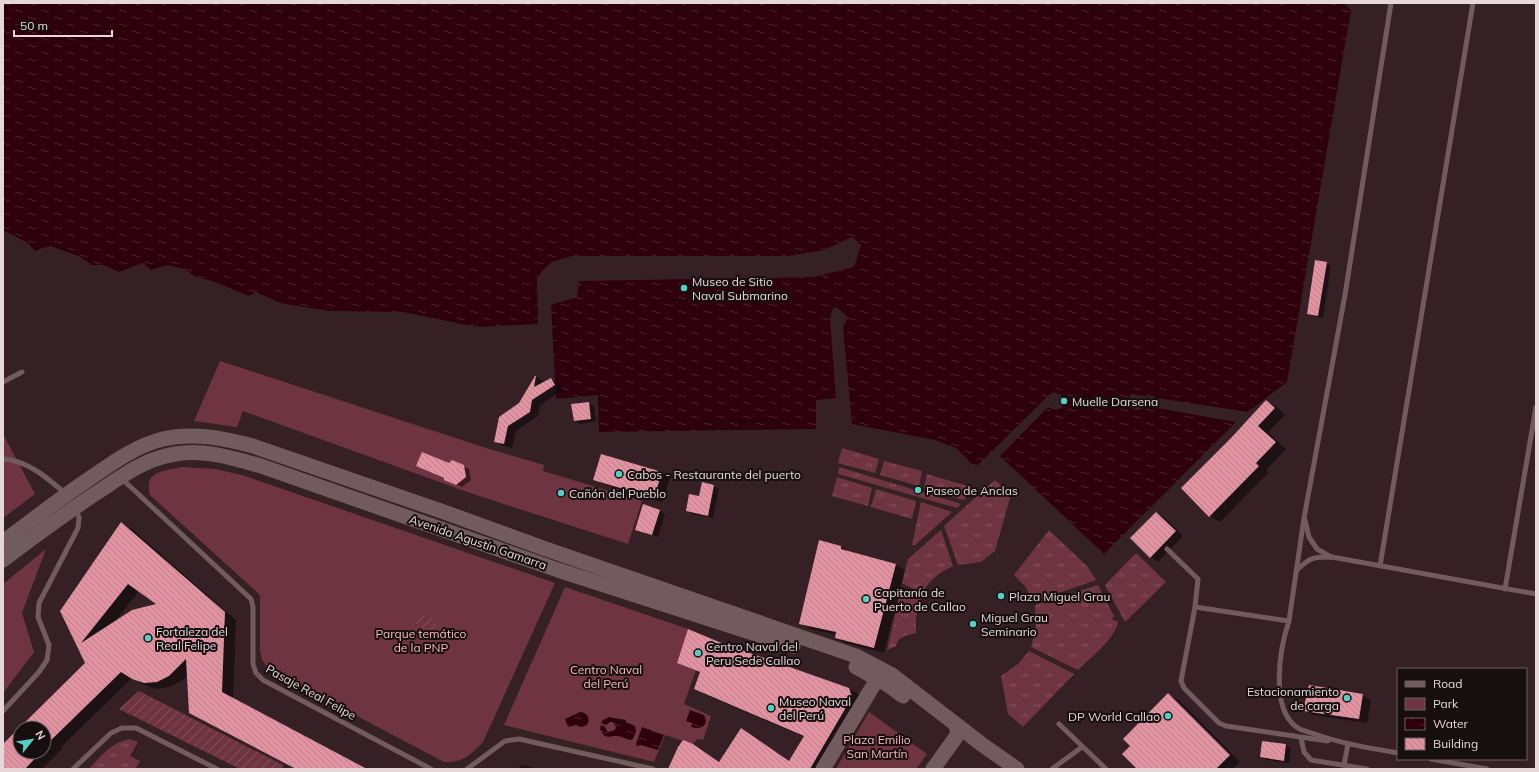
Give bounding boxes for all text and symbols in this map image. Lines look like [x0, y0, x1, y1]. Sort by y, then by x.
scale bar [14, 12, 112, 38]
text: 50 m [20, 18, 48, 33]
place label: Museo de Sitio Naval Submarino [692, 274, 788, 303]
marker: Museo de Sitio Naval Submarino [679, 283, 689, 293]
place label: Muelle Darsena [1072, 394, 1158, 409]
marker: Muelle Darsena [1059, 396, 1069, 406]
place label: Cabos - Restaurante del puerto [627, 467, 801, 482]
marker: Cabos - Restaurante del puerto [614, 469, 624, 479]
place label: Paseo de Anclas [926, 483, 1018, 498]
marker: Paseo de Anclas [913, 485, 923, 495]
place label: Cañón del Pueblo [569, 486, 666, 501]
marker: Cañón del Pueblo [556, 488, 566, 498]
street label: Avenida Agustín Gamarra [407, 511, 549, 573]
place label: Capitanía de Puerto de Callao [874, 585, 966, 614]
place label: Plaza Miguel Grau [1009, 589, 1110, 604]
marker: Plaza Miguel Grau [996, 591, 1006, 601]
marker: Capitanía de Puerto de Callao [861, 594, 871, 604]
place label: Miguel Grau Seminario [981, 610, 1048, 639]
marker: Miguel Grau Seminario [968, 619, 978, 629]
place label: Fortaleza del Real Felipe [156, 624, 228, 653]
park label: Parque temático de la PNP [376, 626, 467, 655]
marker: Fortaleza del Real Felipe [143, 633, 153, 643]
place label: Centro Naval del Peru Sede Callao [706, 639, 800, 668]
marker: Centro Naval del Peru Sede Callao [693, 648, 703, 658]
street label: Pasaje Real Felipe [263, 661, 359, 723]
park label: Centro Naval del Perú [570, 662, 642, 691]
legend [1397, 668, 1527, 760]
text: Road [1433, 676, 1462, 691]
place label: Estacionamiento de carga [1247, 684, 1339, 713]
marker: Estacionamiento de carga [1342, 693, 1352, 703]
place label: Museo Naval del Perú [779, 694, 851, 723]
text: Park [1433, 696, 1459, 711]
marker: Museo Naval del Perú [766, 703, 776, 713]
place label: DP World Callao [1068, 709, 1160, 724]
marker: DP World Callao [1163, 711, 1173, 721]
text: Water [1433, 716, 1469, 731]
north arrow [12, 720, 52, 760]
text: N [33, 728, 49, 742]
park label: Plaza Emilio San Martín [843, 732, 911, 761]
text: Building [1433, 736, 1478, 751]

